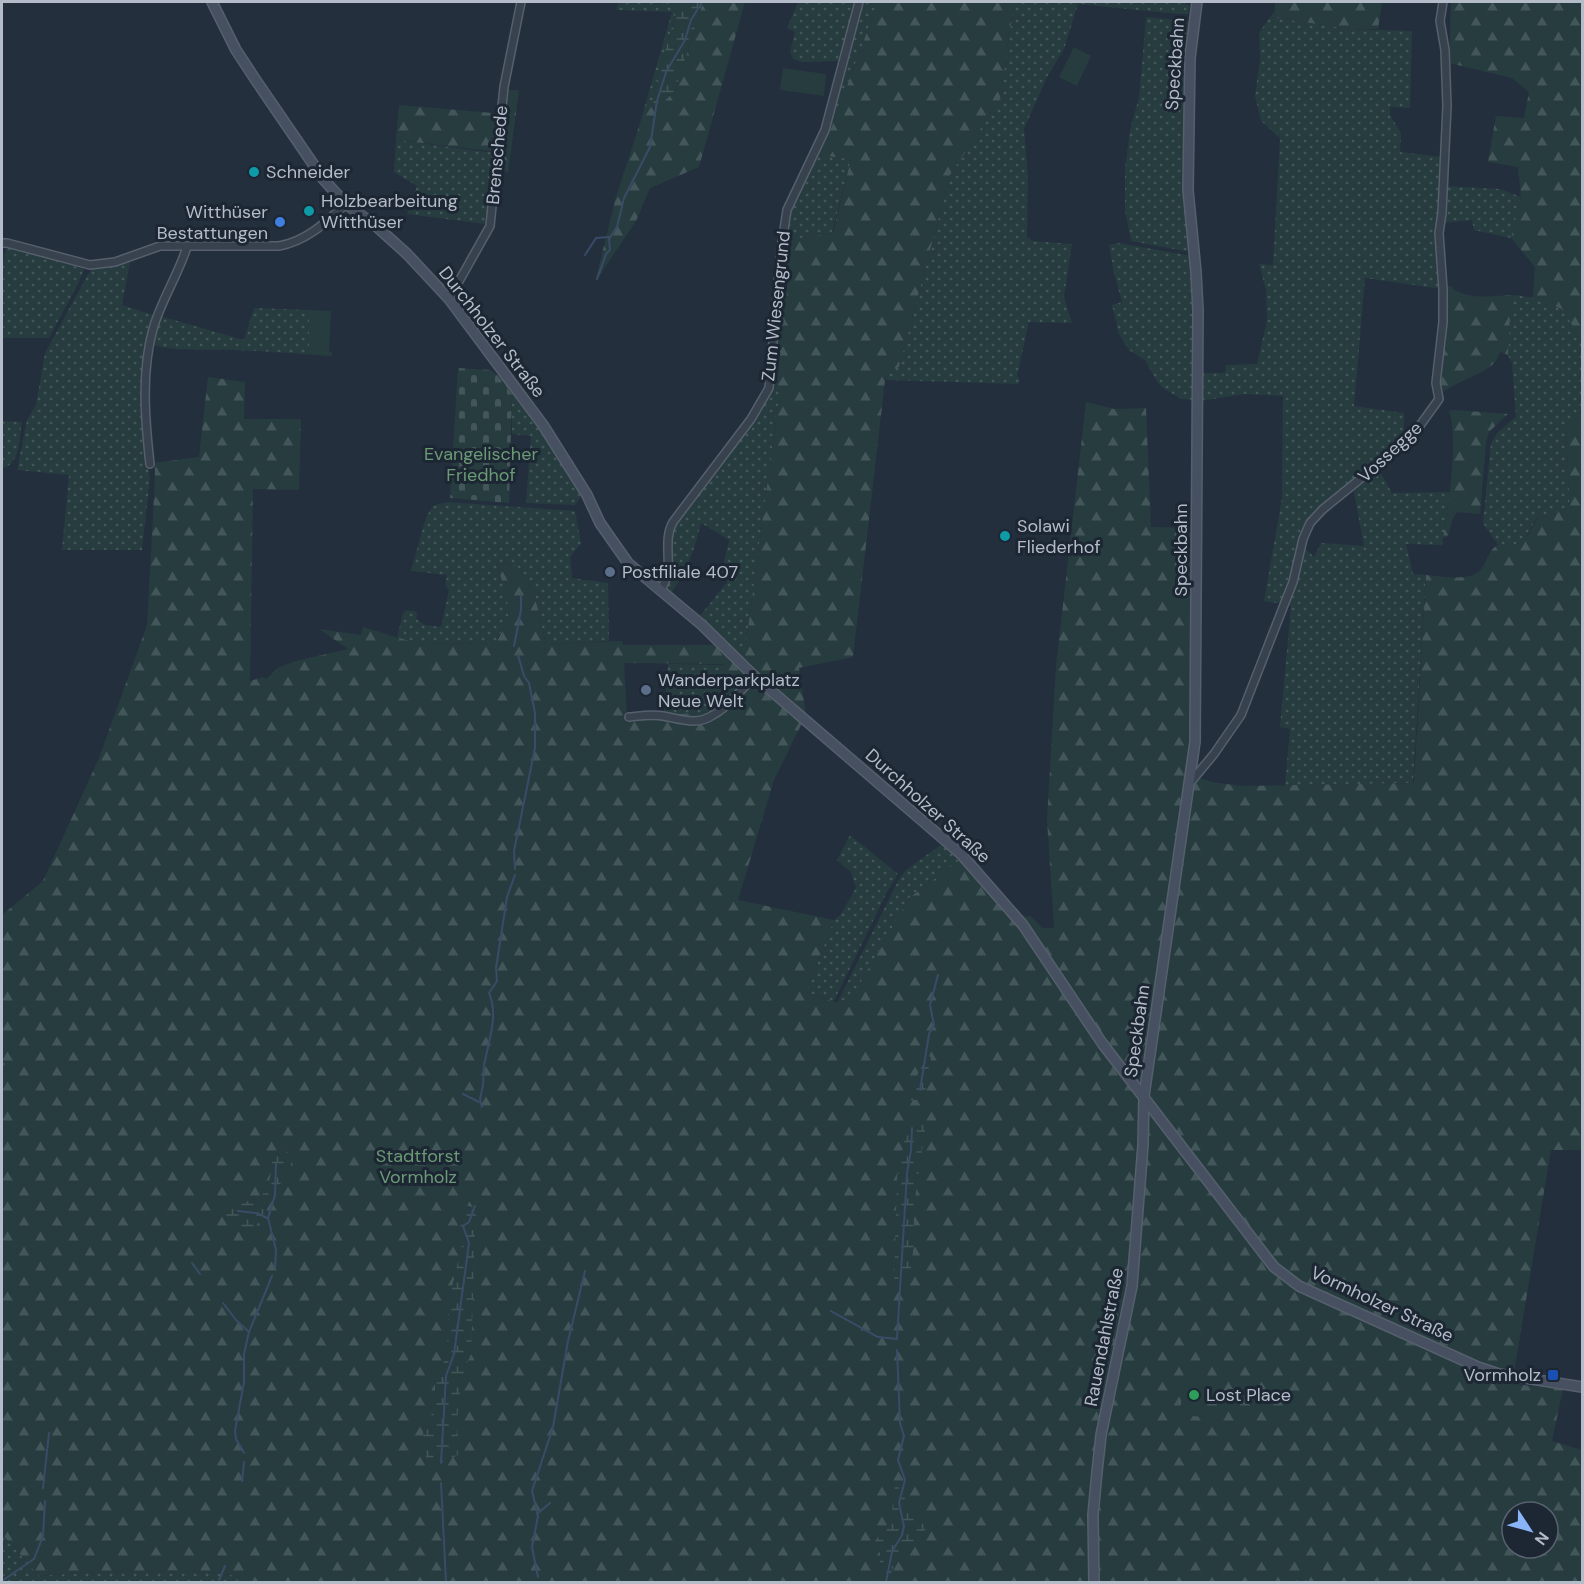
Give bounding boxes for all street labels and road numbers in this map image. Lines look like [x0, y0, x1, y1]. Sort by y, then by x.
street label: Speckbahn [1160, 17, 1190, 111]
street label: Brenschede [481, 105, 513, 205]
street label: Zum Wiesengrund [756, 230, 796, 382]
street label: Durchholzer Straße [433, 261, 551, 403]
street label: Vossegge [1353, 416, 1427, 488]
street label: Speckbahn [1169, 503, 1193, 597]
street label: Durchholzer Straße [860, 743, 996, 869]
street label: Speckbahn [1119, 983, 1155, 1079]
street label: Vormholzer Straße [1307, 1260, 1457, 1348]
street label: Rauendahlstraße [1079, 1266, 1129, 1408]

